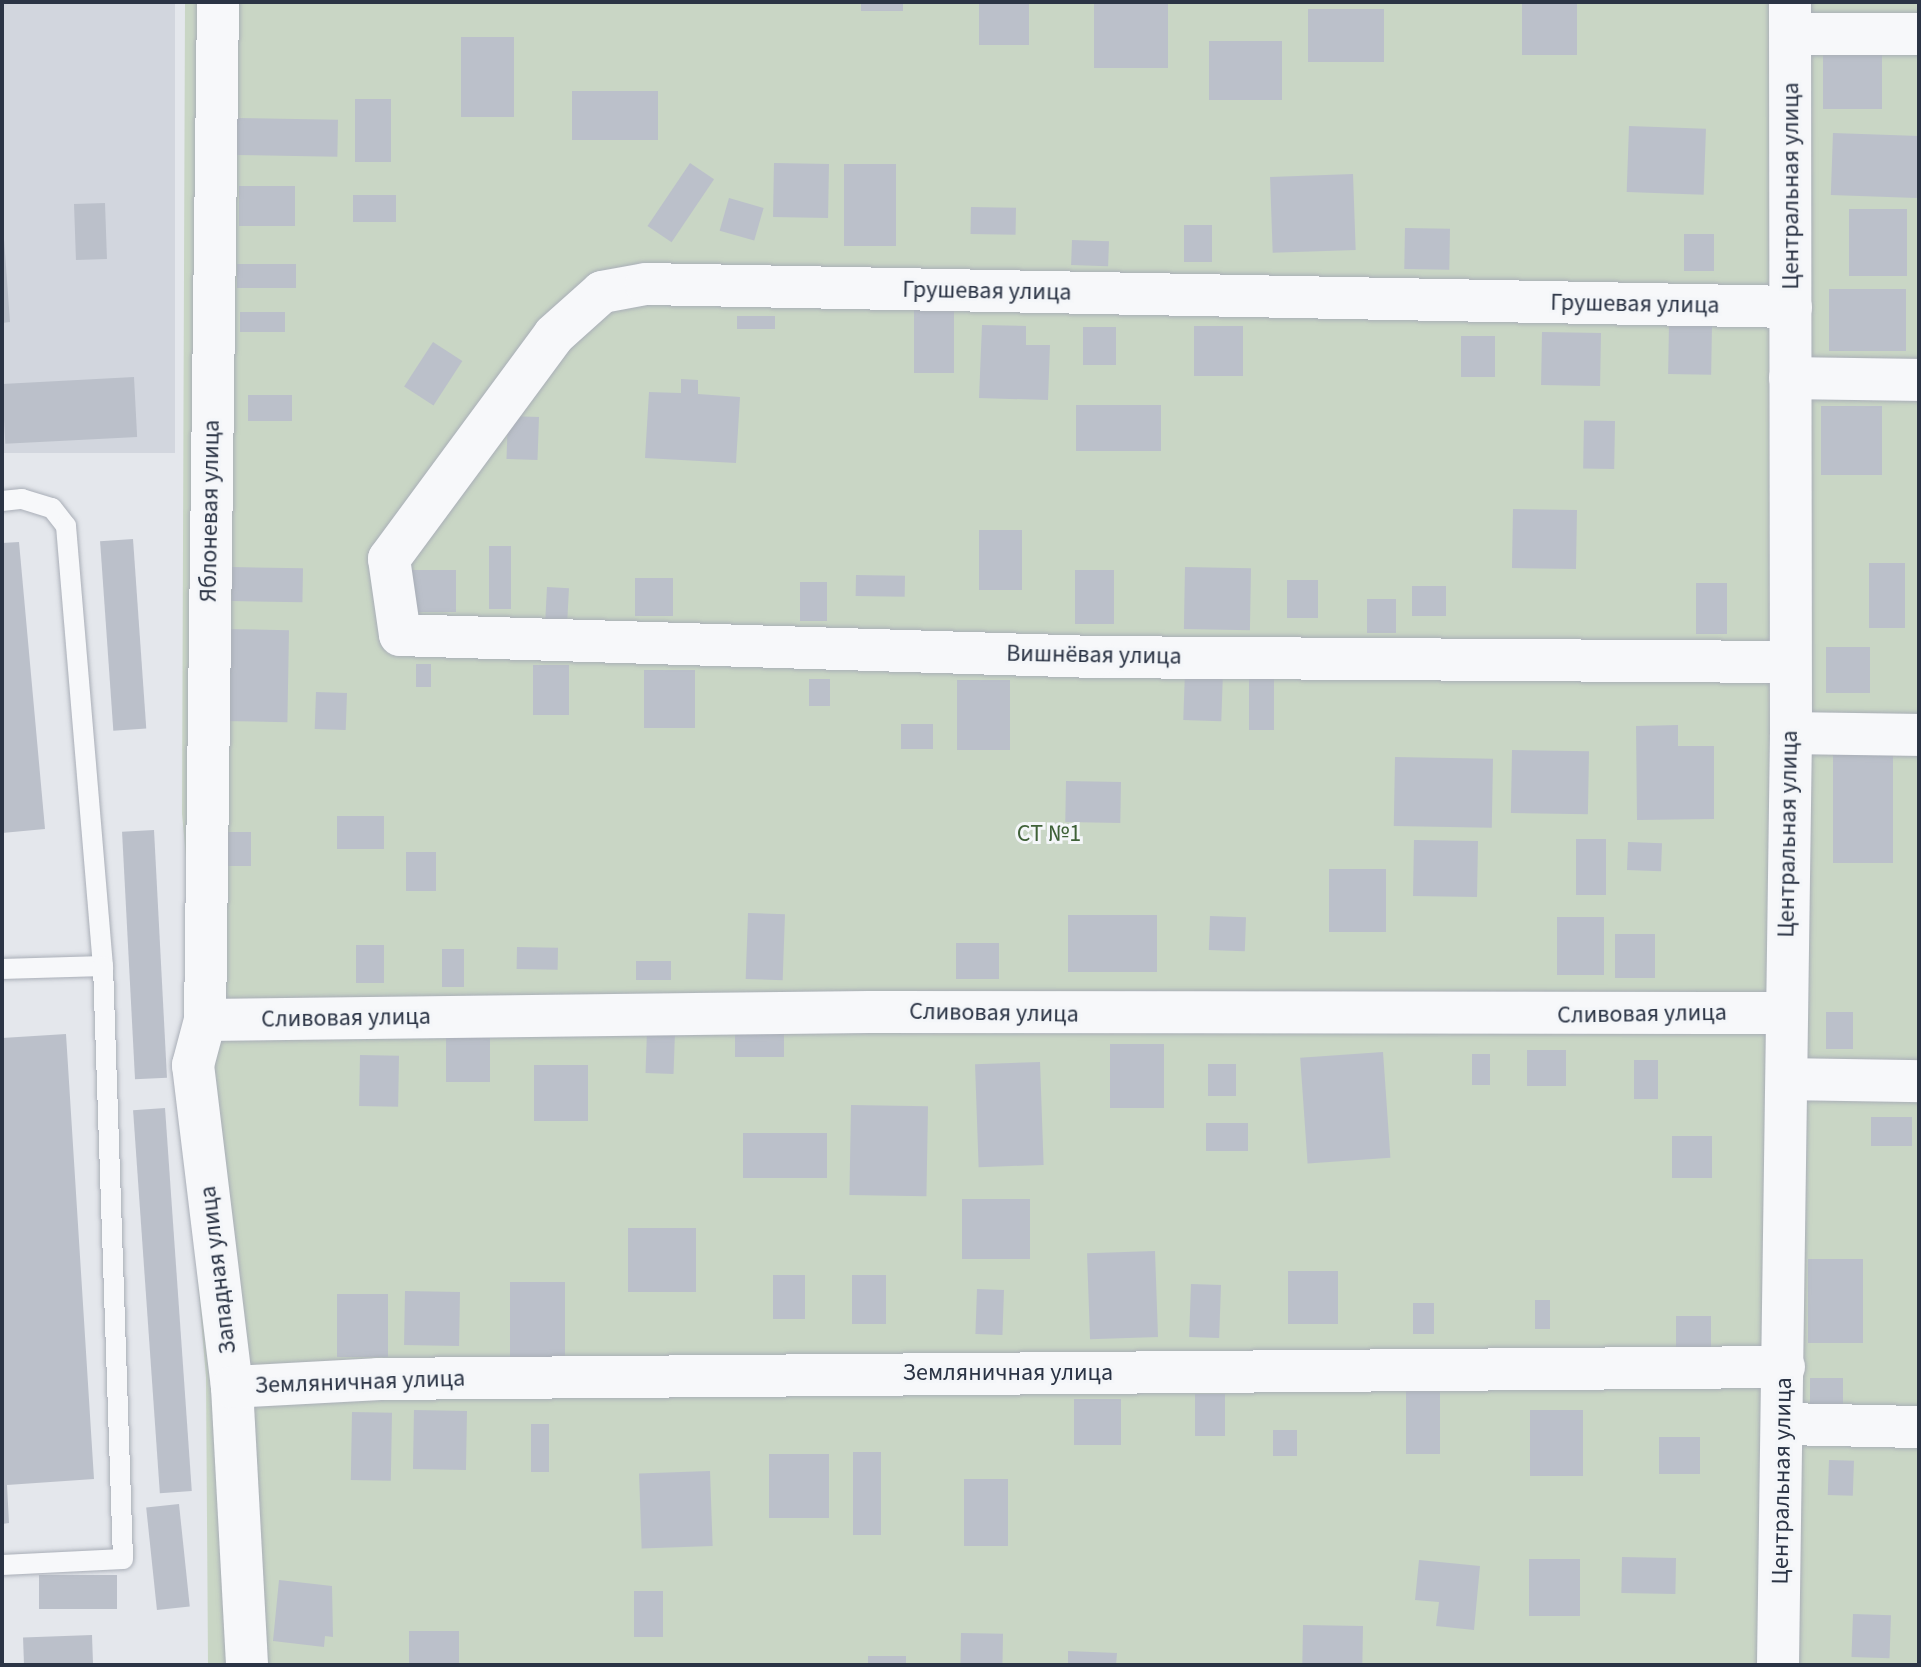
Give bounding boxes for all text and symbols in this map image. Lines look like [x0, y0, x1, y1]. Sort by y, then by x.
street label: Центральная улица [1777, 82, 1805, 290]
street label: Грушевая улица [902, 275, 1072, 307]
street label: Грушевая улица [1550, 288, 1720, 320]
street label: Яблоневая улица [194, 420, 226, 602]
street label: Вишнёвая улица [1006, 639, 1182, 671]
street label: Центральная улица [1772, 730, 1804, 938]
park label: СТ №1 [1017, 820, 1081, 848]
street label: Сливовая улица [909, 997, 1079, 1029]
street label: Сливовая улица [1557, 998, 1727, 1030]
street label: Сливовая улица [261, 1002, 431, 1034]
street label: Западная улица [193, 1184, 243, 1356]
street label: Земляничная улица [903, 1359, 1113, 1387]
street label: Земляничная улица [254, 1364, 466, 1400]
street label: Центральная улица [1766, 1377, 1798, 1585]

